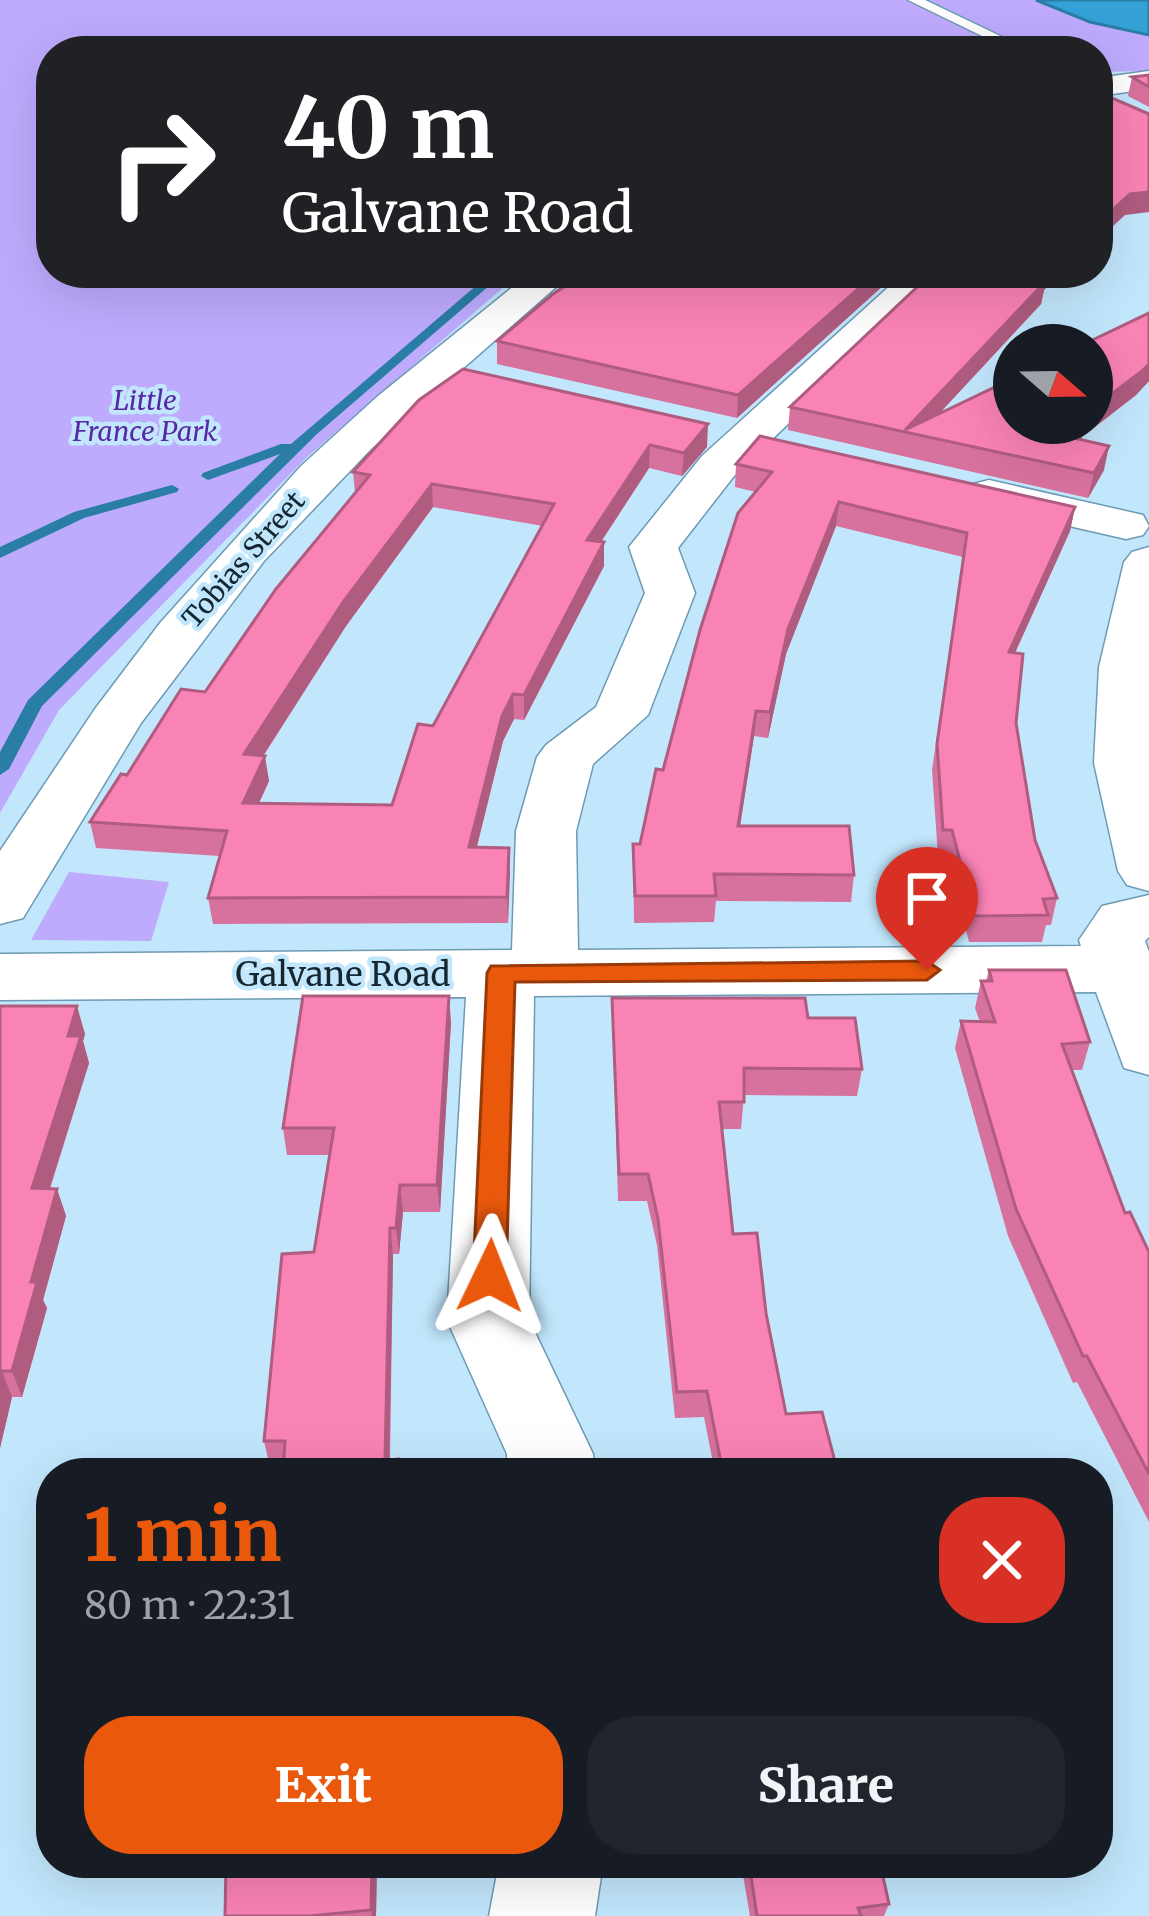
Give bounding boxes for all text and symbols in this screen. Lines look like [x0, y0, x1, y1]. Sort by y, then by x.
text: 40 m [282, 75, 494, 181]
icon: right [84, 84, 240, 240]
text: Galvane Road [282, 179, 634, 247]
north arrow [993, 324, 1113, 444]
map controls [993, 324, 1113, 444]
park label: Little France Park [72, 383, 218, 448]
street label: Tobias Street [175, 484, 312, 635]
pin [876, 847, 978, 970]
icon: arrive [894, 865, 960, 931]
street label: Galvane Road [236, 954, 451, 995]
position arrow [427, 1213, 553, 1339]
text: 1 min [84, 1490, 281, 1581]
button: close [939, 1497, 1065, 1623]
text: 80 m · 22:31 [84, 1581, 294, 1630]
button: Exit [84, 1716, 563, 1854]
button: Share [587, 1716, 1065, 1854]

